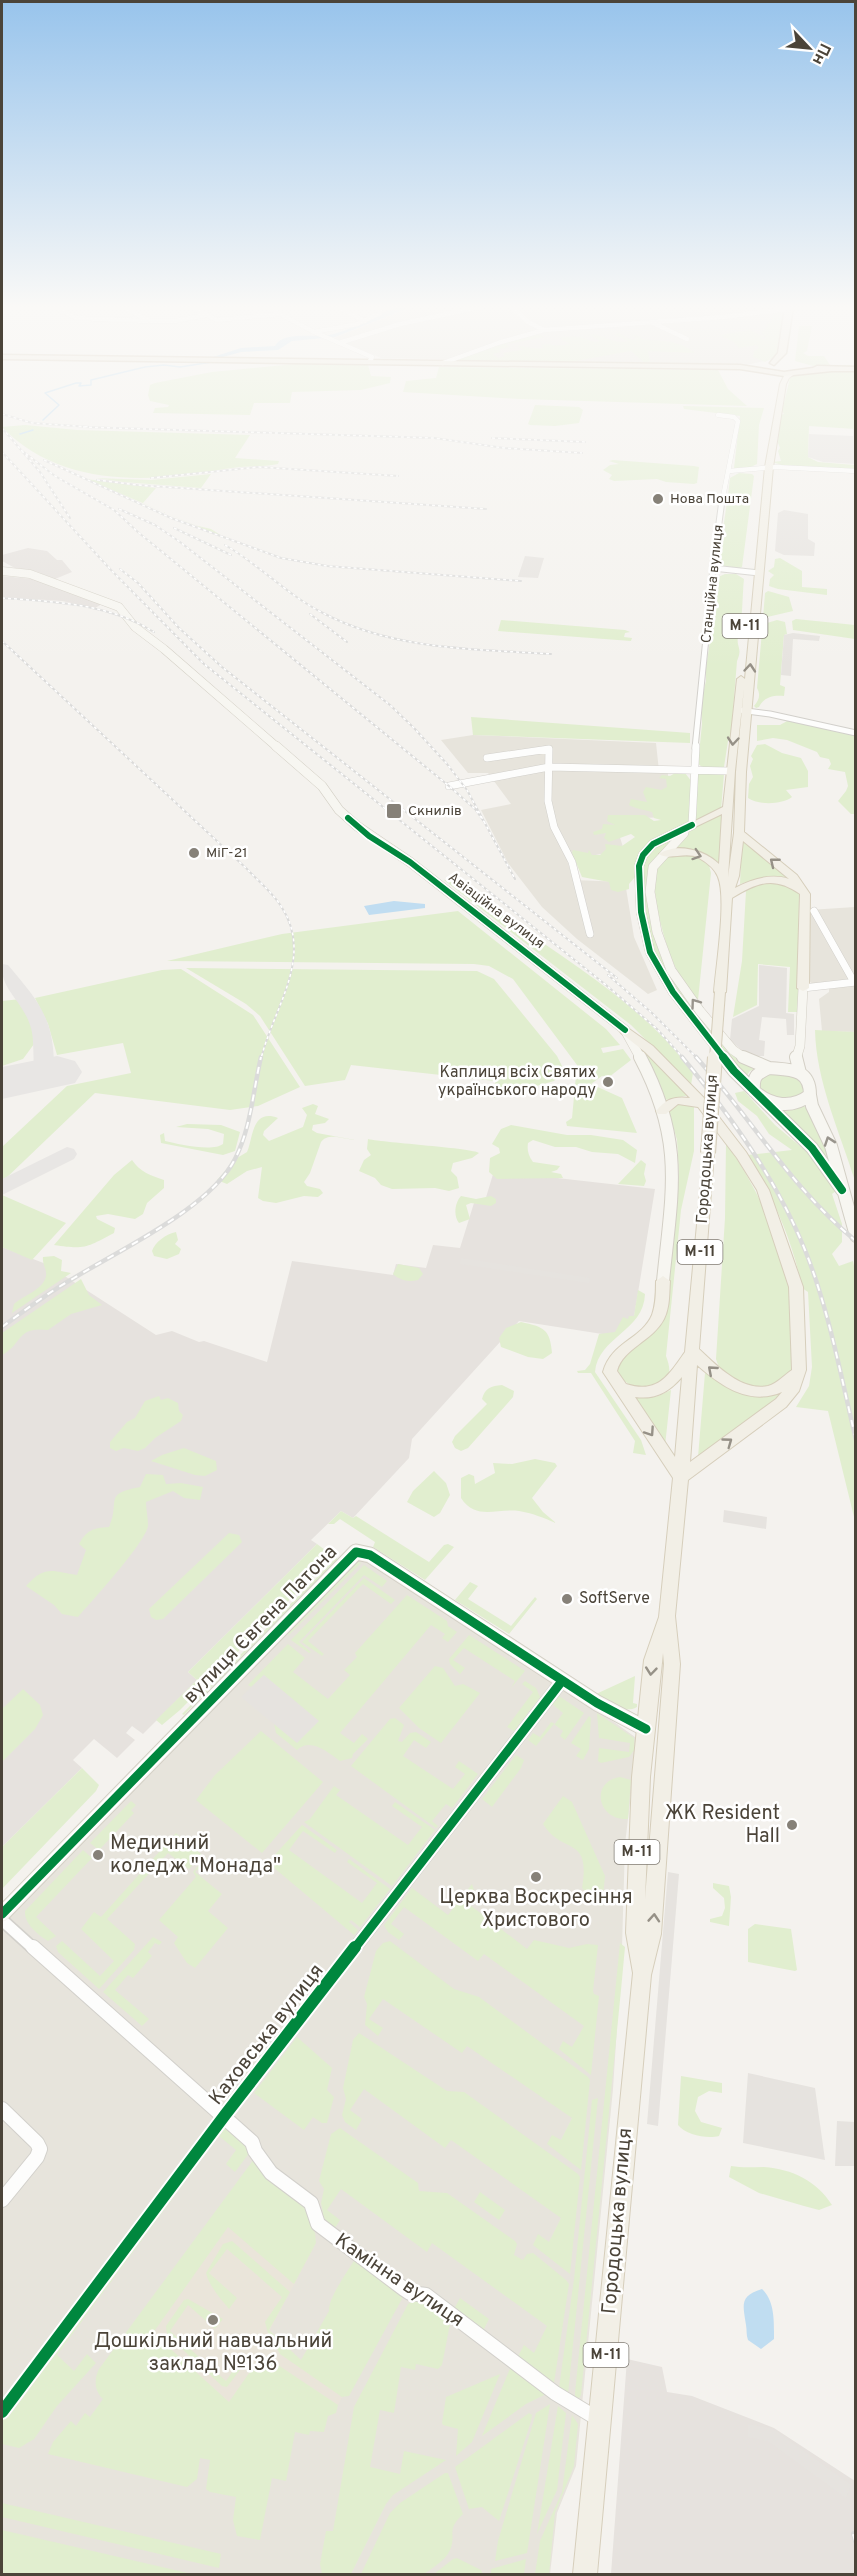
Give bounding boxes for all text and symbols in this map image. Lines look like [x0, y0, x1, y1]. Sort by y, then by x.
north arrow [779, 18, 839, 78]
text: Пн [807, 40, 834, 68]
place label: Нова Пошта [670, 491, 749, 508]
marker: Нова Пошта [651, 492, 665, 506]
street label: Станційна вулиця [698, 524, 728, 644]
road number: М-11 [722, 614, 768, 638]
one-way arrow [744, 663, 757, 672]
one-way arrow [727, 736, 740, 745]
marker: Скнилів [385, 802, 403, 820]
place label: Скнилів [408, 803, 462, 820]
place label: МіГ-21 [206, 845, 247, 862]
marker: МіГ-21 [187, 846, 201, 860]
one-way arrow [691, 848, 702, 860]
one-way arrow [770, 858, 781, 869]
street label: Авіаційна вулиця [445, 869, 547, 953]
one-way arrow [691, 999, 702, 1010]
place label: Каплиця всіх Святих українського народу [438, 1063, 596, 1101]
street label: Городоцька вулиця [693, 1074, 723, 1224]
marker: Каплиця всіх Святих українського народу [601, 1075, 615, 1089]
one-way arrow [824, 1136, 836, 1147]
road number: М-11 [678, 1240, 722, 1264]
one-way arrow [708, 1366, 719, 1377]
one-way arrow [643, 1425, 654, 1436]
one-way arrow [721, 1438, 732, 1449]
street label: вулиця Євгена Патона [178, 1540, 344, 1710]
place label: SoftServe [579, 1589, 650, 1609]
marker: SoftServe [560, 1592, 574, 1606]
one-way arrow [645, 1667, 658, 1676]
place label: ЖК Resident Hall [665, 1801, 780, 1850]
marker: ЖК Resident Hall [785, 1818, 799, 1832]
place label: Медичний коледж "Монада" [110, 1831, 281, 1880]
road number: М-11 [614, 1840, 660, 1864]
marker: Медичний коледж "Монада" [91, 1848, 105, 1862]
marker: Церква Воскресіння Христового [529, 1870, 543, 1884]
place label: Церква Воскресіння Христового [439, 1885, 633, 1934]
one-way arrow [647, 1914, 660, 1923]
street label: Каховська вулиця [204, 1959, 330, 2111]
street label: Городоцька вулиця [597, 2127, 639, 2315]
street label: Камінна вулиця [329, 2228, 469, 2334]
marker: Дошкільний навчальний заклад №136 [206, 2313, 220, 2327]
place label: Дошкільний навчальний заклад №136 [94, 2329, 332, 2378]
road number: М-11 [584, 2343, 628, 2367]

